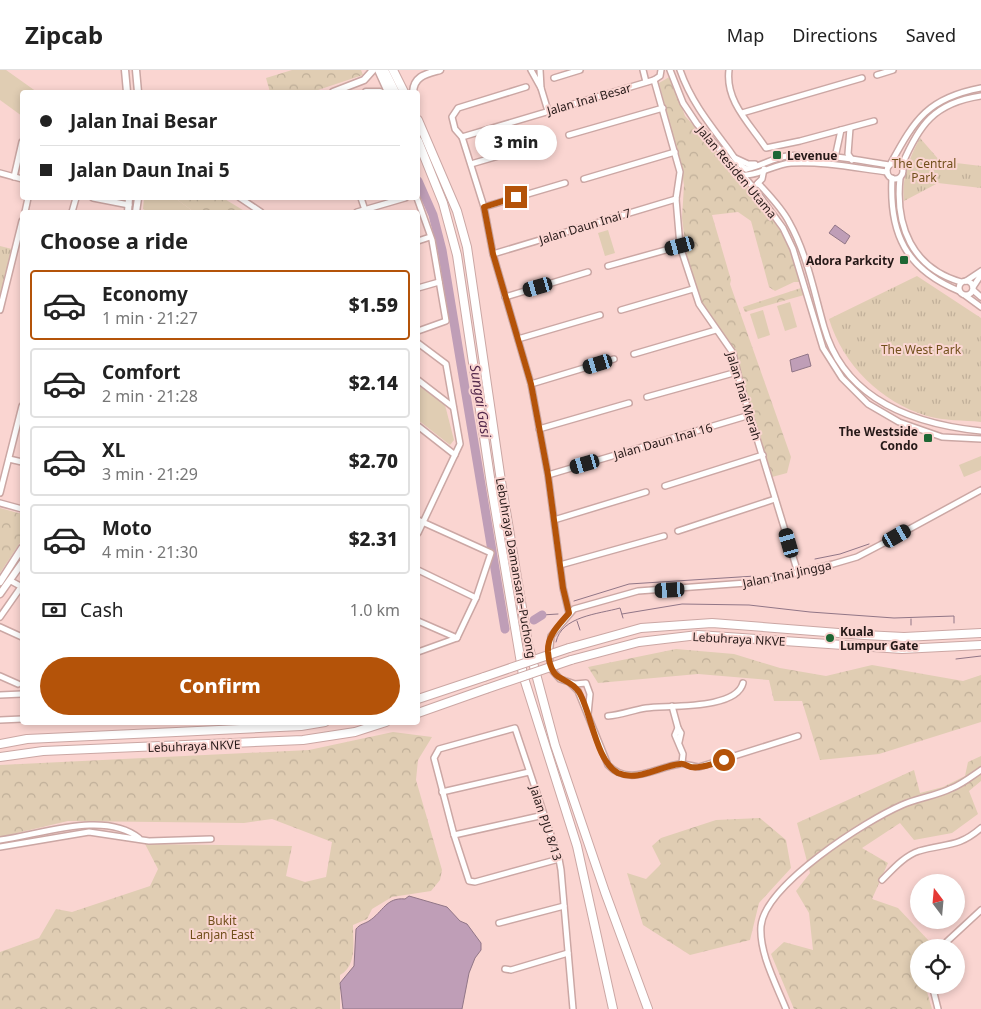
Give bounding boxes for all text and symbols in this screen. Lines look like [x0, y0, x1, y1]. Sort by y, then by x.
text: Zipcab [25, 18, 103, 51]
text: Map [727, 23, 764, 47]
text: Directions [792, 23, 878, 47]
text: Saved [906, 23, 956, 47]
street label: Jalan Inai Besar [544, 79, 633, 119]
text: Jalan Inai Besar [70, 108, 217, 134]
street label: Jalan Residen Utama [693, 121, 781, 222]
callout: 3 min [475, 124, 557, 160]
text: 3 min [494, 131, 538, 153]
place label: Levenue [787, 147, 837, 164]
marker: Levenue [771, 149, 783, 161]
park label: The Central Park [892, 155, 956, 186]
text: Jalan Daun Inai 5 [70, 157, 230, 183]
route end [505, 186, 527, 208]
street label: Jalan Daun Inai 7 [536, 204, 633, 248]
text: Choose a ride [40, 225, 188, 255]
car [663, 235, 696, 257]
place label: Adora Parkcity [806, 252, 894, 269]
marker: Adora Parkcity [898, 254, 910, 266]
car [521, 276, 554, 298]
text: Economy [102, 281, 188, 307]
icon: car [42, 283, 87, 328]
text: $1.59 [349, 292, 398, 318]
text: 1 min · 21:27 [102, 307, 198, 329]
park label: The West Park [881, 341, 962, 358]
street label: Jalan Inai Merah [722, 349, 765, 442]
car [581, 352, 614, 376]
text: Comfort [102, 359, 181, 385]
icon: car [42, 361, 87, 406]
water label: Sungai Gasi [466, 363, 496, 439]
text: $2.14 [349, 370, 398, 396]
text: 2 min · 21:28 [102, 385, 198, 407]
street label: Jalan Daun Inai 16 [611, 419, 714, 464]
place label: The Westside Condo [839, 423, 918, 454]
marker: The Westside Condo [922, 432, 934, 444]
text: XL [102, 437, 125, 463]
icon: car [42, 439, 87, 484]
text: $2.70 [349, 448, 398, 474]
car [568, 453, 601, 475]
text: 3 min · 21:29 [102, 463, 198, 485]
street label: Lebuhraya Damansara–Puchong [492, 476, 540, 660]
text: Moto [102, 515, 152, 541]
icon: car [42, 517, 87, 562]
car [880, 522, 913, 550]
text: $2.31 [349, 526, 398, 552]
car [777, 527, 800, 559]
text: 4 min · 21:30 [102, 541, 198, 563]
street label: Jalan Inai Jingga [740, 556, 833, 592]
car [654, 582, 685, 598]
icon: cash [40, 596, 68, 624]
text: Cash [80, 597, 124, 623]
text: 1.0 km [350, 599, 400, 621]
place label: Kuala Lumpur Gate [840, 623, 918, 654]
street label: Lebuhraya NKVE [692, 628, 786, 650]
marker: Kuala Lumpur Gate [824, 632, 836, 644]
button: Confirm [40, 657, 400, 715]
street label: Lebuhraya NKVE [147, 736, 241, 756]
route start [713, 749, 735, 771]
street label: Jalan PJU 8/13 [526, 782, 566, 863]
north arrow [910, 874, 965, 929]
map controls [910, 874, 965, 994]
park label: Bukit Lanjan East [190, 912, 255, 943]
button: locate [910, 939, 965, 994]

